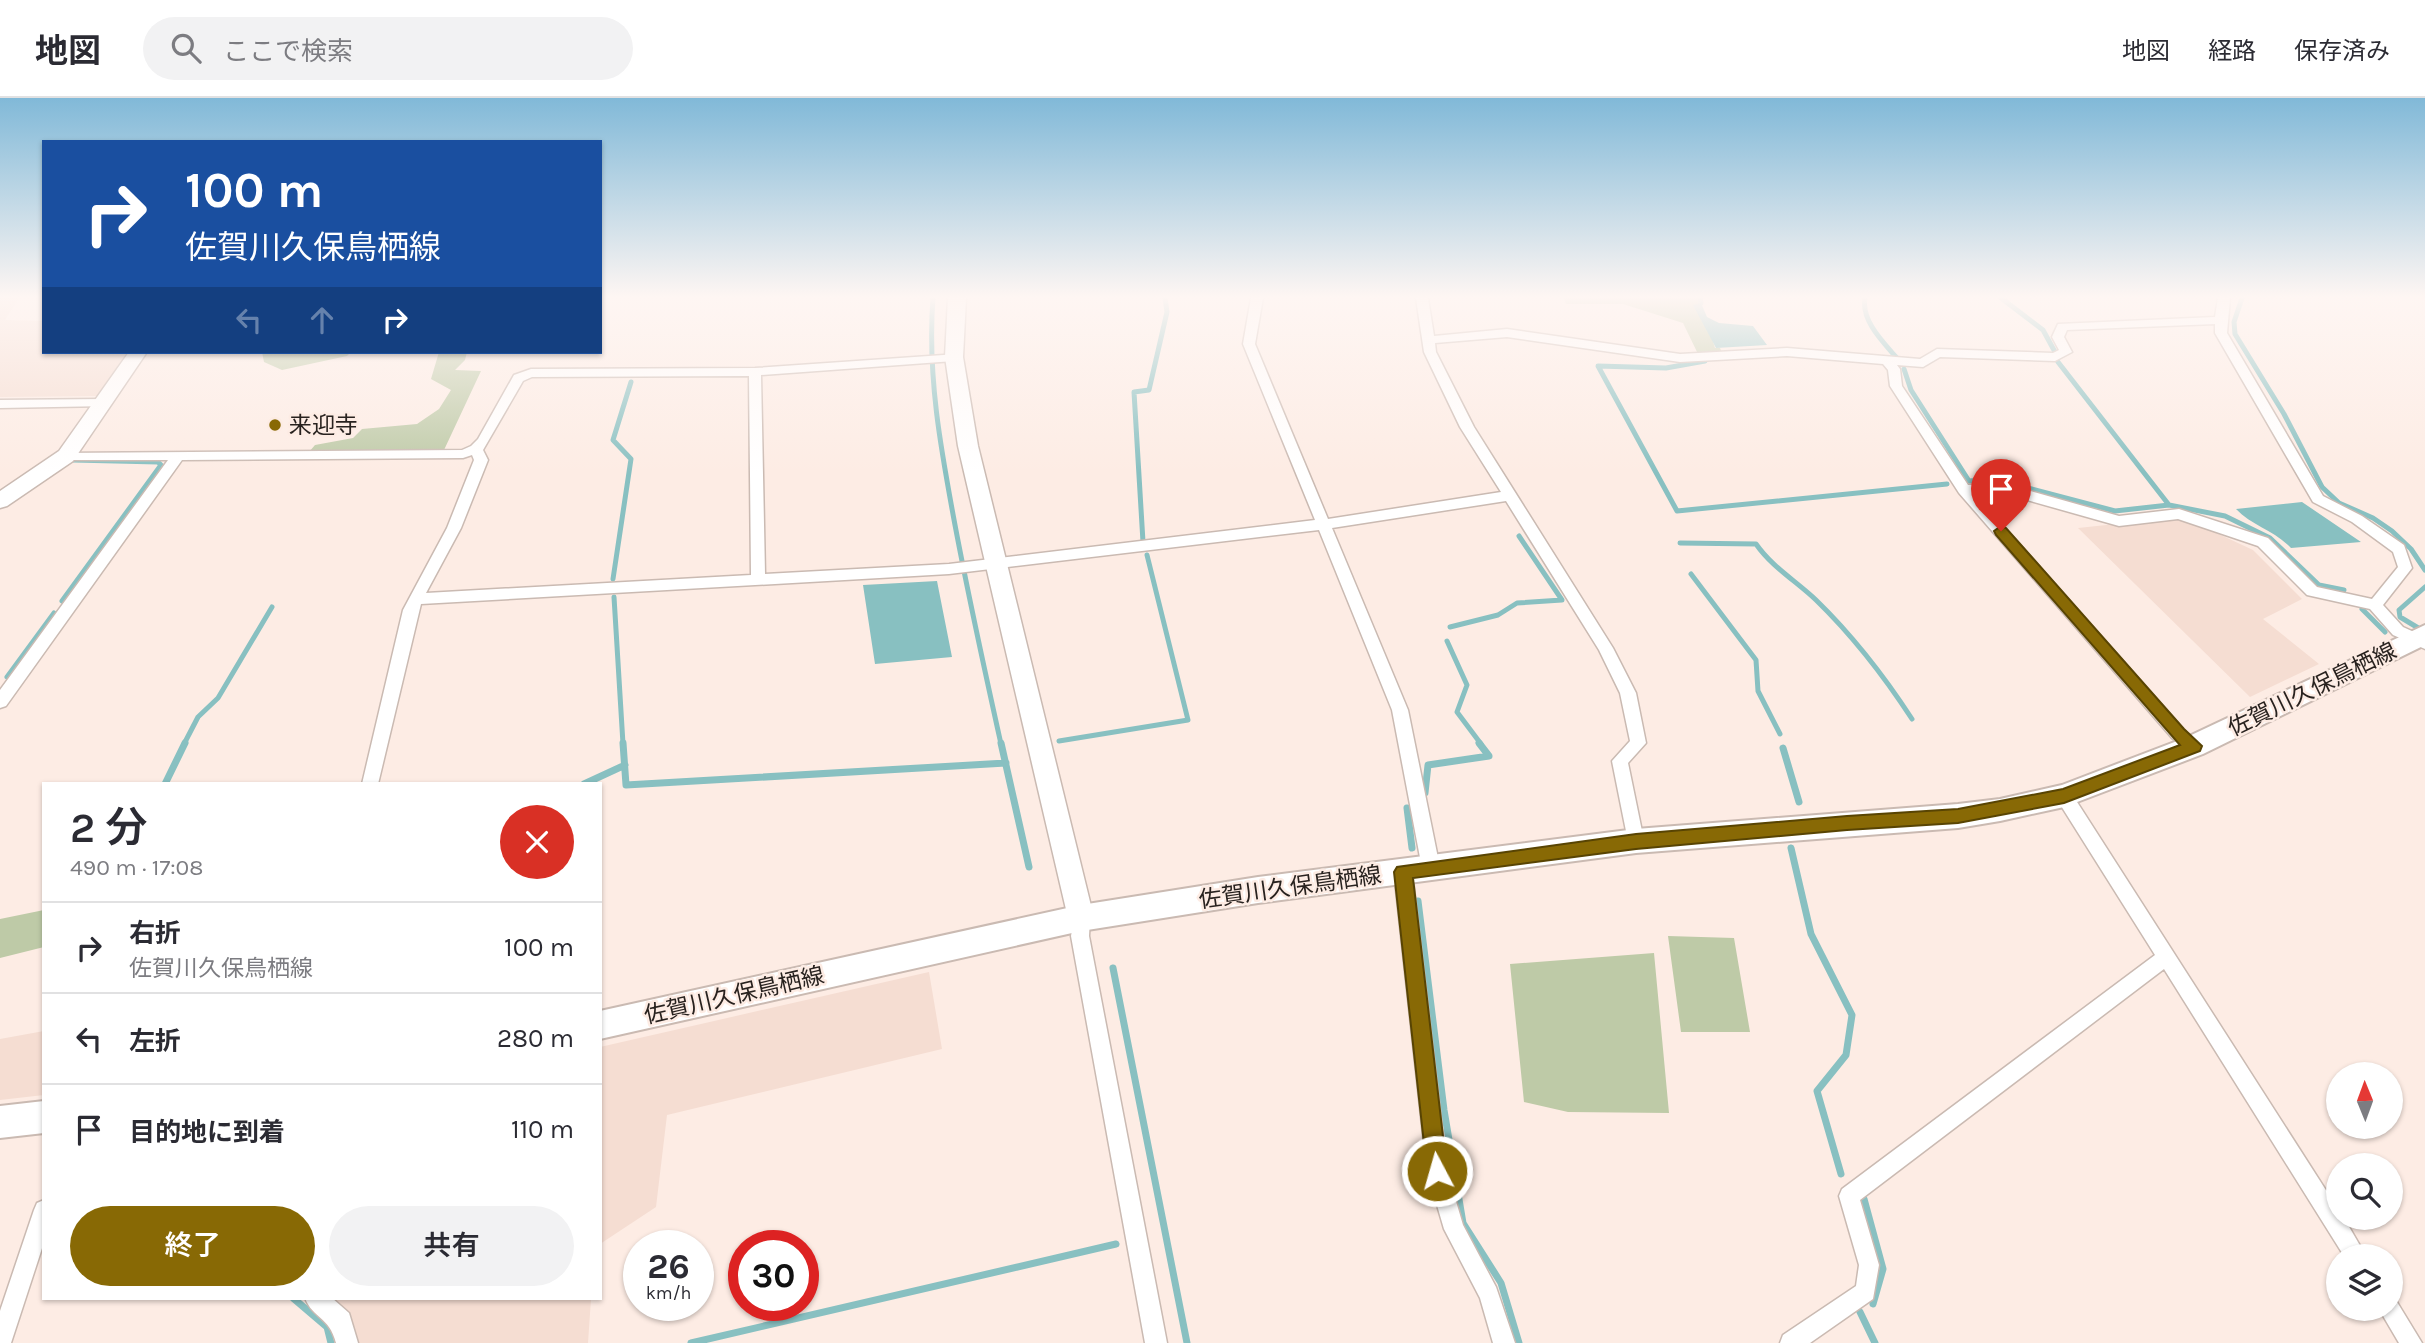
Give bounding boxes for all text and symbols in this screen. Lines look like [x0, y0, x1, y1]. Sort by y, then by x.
search box [143, 17, 633, 80]
icon: search [167, 29, 205, 67]
text: 地図 [35, 32, 101, 70]
text: ここで検索 [223, 36, 353, 67]
text: 地図 [2122, 37, 2170, 65]
text: 経路 [2208, 37, 2256, 65]
text: 保存済み [2294, 37, 2390, 65]
text: 100 m [185, 162, 323, 219]
icon: right [70, 168, 161, 259]
text: 佐賀川久保鳥栖線 [185, 229, 441, 266]
icon: left [230, 301, 268, 339]
icon: ahead [303, 301, 341, 339]
icon: right [376, 301, 414, 339]
place label: 来迎寺 [289, 412, 358, 439]
marker: 来迎寺 [267, 417, 283, 433]
pin [1971, 459, 2031, 531]
icon: arrive [1982, 470, 2020, 508]
street label: 佐賀川久保鳥栖線 [2224, 637, 2401, 742]
text: 2 分 [70, 803, 148, 853]
button: close [500, 805, 574, 879]
text: 490 m · 17:08 [70, 854, 203, 881]
street label: 佐賀川久保鳥栖線 [1197, 861, 1383, 914]
text: 右折 [129, 918, 181, 949]
icon: right [70, 929, 108, 967]
text: 100 m [504, 932, 574, 963]
text: 佐賀川久保鳥栖線 [129, 955, 313, 982]
street label: 佐賀川久保鳥栖線 [641, 962, 827, 1029]
icon: left [70, 1020, 108, 1058]
text: 280 m [497, 1023, 574, 1054]
text: 左折 [129, 1026, 181, 1057]
north arrow [2326, 1062, 2403, 1139]
map controls [2326, 1062, 2403, 1321]
icon: arrive [70, 1111, 108, 1149]
text: 110 m [511, 1114, 574, 1145]
text: 目的地に到着 [129, 1117, 285, 1148]
position arrow [1400, 1134, 1474, 1208]
button: search [2326, 1153, 2403, 1230]
button: 終了 [70, 1206, 315, 1286]
button: 共有 [329, 1206, 574, 1286]
speed limit sign: 30 [728, 1230, 819, 1321]
button: layers [2326, 1244, 2403, 1321]
text: 26 [647, 1246, 690, 1287]
text: km/h [646, 1282, 691, 1304]

